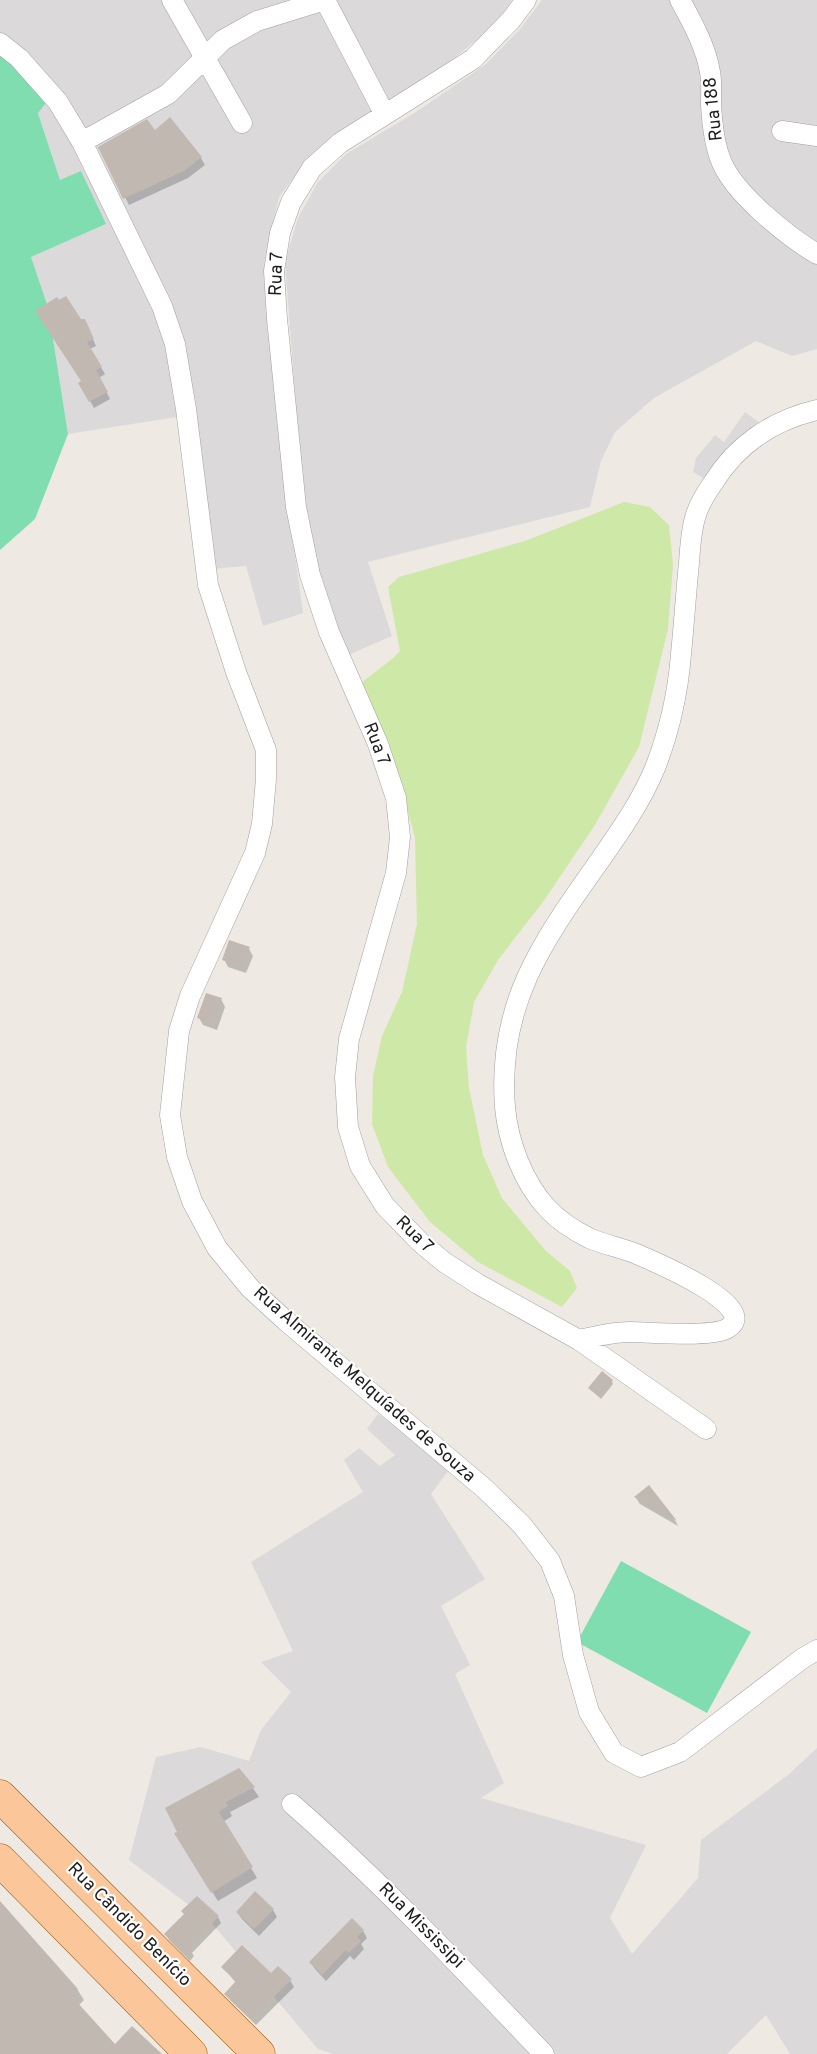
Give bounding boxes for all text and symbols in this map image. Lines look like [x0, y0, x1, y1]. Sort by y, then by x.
street label: Rua 188 [699, 76, 729, 142]
street label: Rua 7 [265, 251, 289, 297]
street label: Rua 7 [357, 719, 395, 769]
street label: Rua 7 [390, 1211, 438, 1259]
street label: Rua Almirante Melquíades de Souza [248, 1282, 480, 1488]
street label: Rua Cândido Benício [62, 1858, 196, 1992]
street label: Rua Mississipi [373, 1878, 469, 1974]

